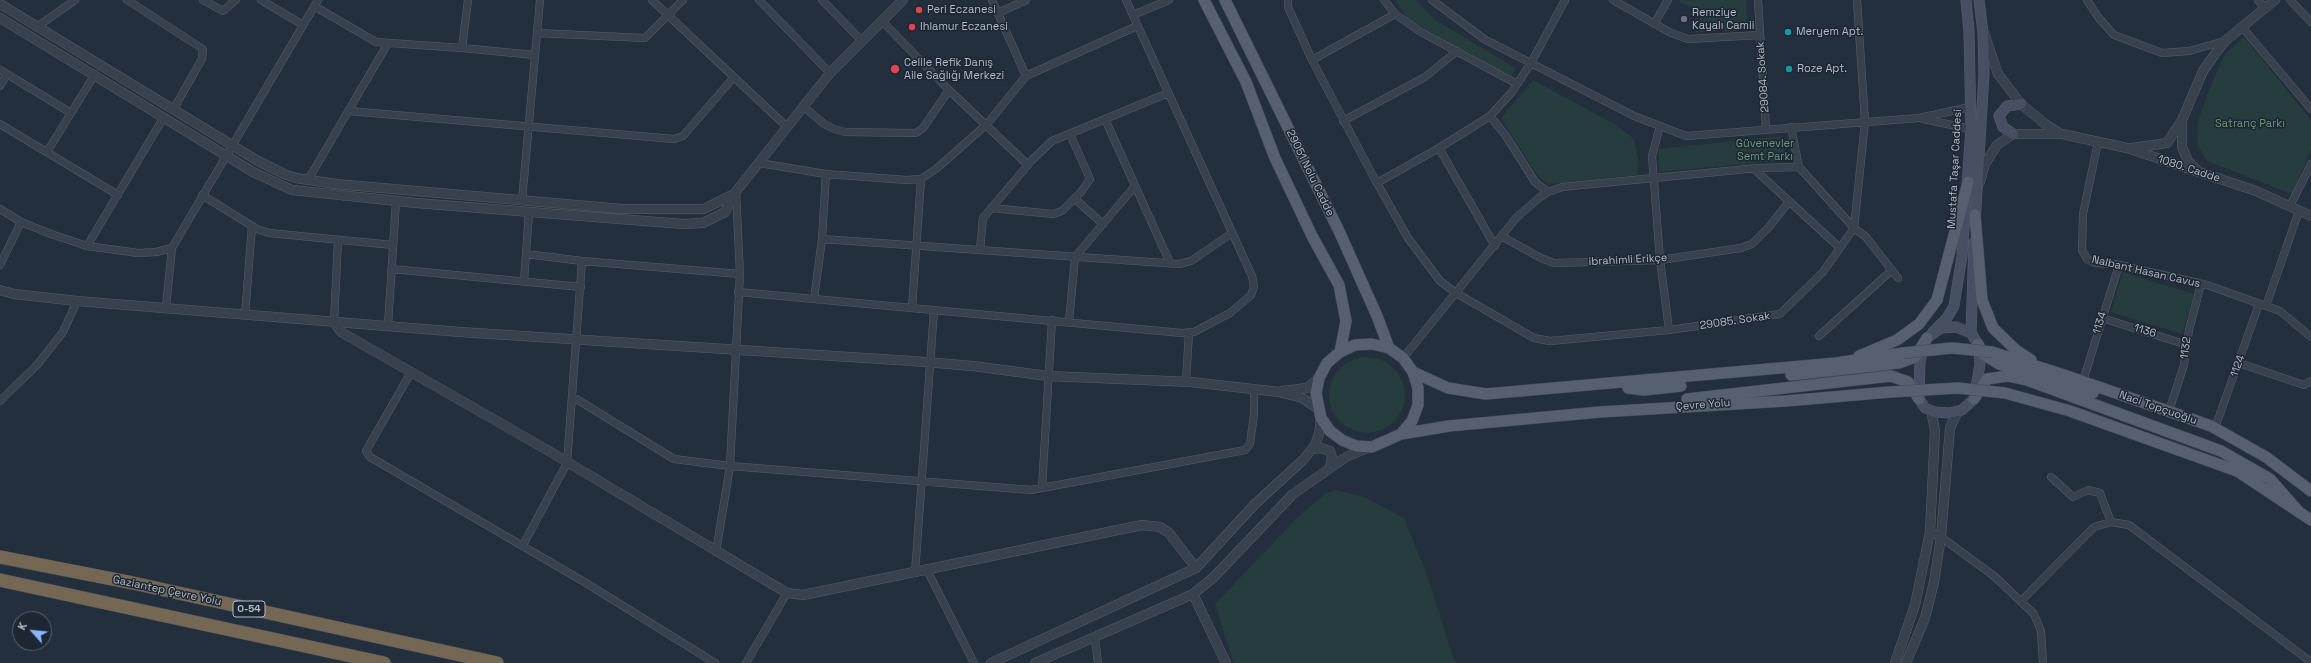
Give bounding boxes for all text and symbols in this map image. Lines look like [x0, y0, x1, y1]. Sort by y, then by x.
place label: Peri Eczanesi [927, 3, 996, 17]
marker: Peri Eczanesi [914, 5, 924, 15]
place label: Remziye Kayalı Camii [1692, 6, 1754, 32]
marker: Remziye Kayalı Camii [1679, 14, 1689, 24]
place label: Ihlamur Eczanesi [920, 20, 1008, 34]
marker: Ihlamur Eczanesi [907, 22, 917, 32]
place label: Meryem Apt. [1796, 25, 1863, 39]
marker: Meryem Apt. [1783, 27, 1793, 37]
street label: 29084. Sokak [1754, 41, 1772, 113]
place label: Celile Refik Danış Aile Sağlığı Merkezi [904, 56, 1004, 82]
place label: Roze Apt. [1797, 62, 1847, 76]
marker: Celile Refik Danış Aile Sağlığı Merkezi [889, 63, 901, 75]
marker: Roze Apt. [1784, 64, 1794, 74]
street label: Mustafa Taşar Caddesi [1945, 109, 1965, 229]
park label: Satranç Parkı [2215, 117, 2285, 131]
street label: 29051 Nolu Cadde [1283, 128, 1337, 218]
park label: Güvenevler Semt Parkı [1736, 137, 1794, 163]
street label: 1080. Cadde [2156, 153, 2222, 185]
street label: ibrahimli Erikçe [1588, 251, 1668, 269]
street label: Nalbant Hasan Cavus [2090, 253, 2202, 291]
street label: 29085. Sokak [1699, 310, 1771, 332]
street label: 1134 [2090, 310, 2110, 336]
street label: 1136 [2132, 321, 2158, 341]
street label: 1132 [2178, 336, 2194, 360]
street label: 1124 [2228, 353, 2248, 379]
street label: Naci Topçuoğlu [2117, 389, 2199, 427]
street label: Çevre Yolu [1675, 397, 1731, 413]
street label: Gaziantep Çevre Yolu [111, 573, 223, 609]
road number: O-54 [233, 601, 265, 617]
north arrow [12, 611, 52, 651]
text: K [14, 620, 30, 632]

